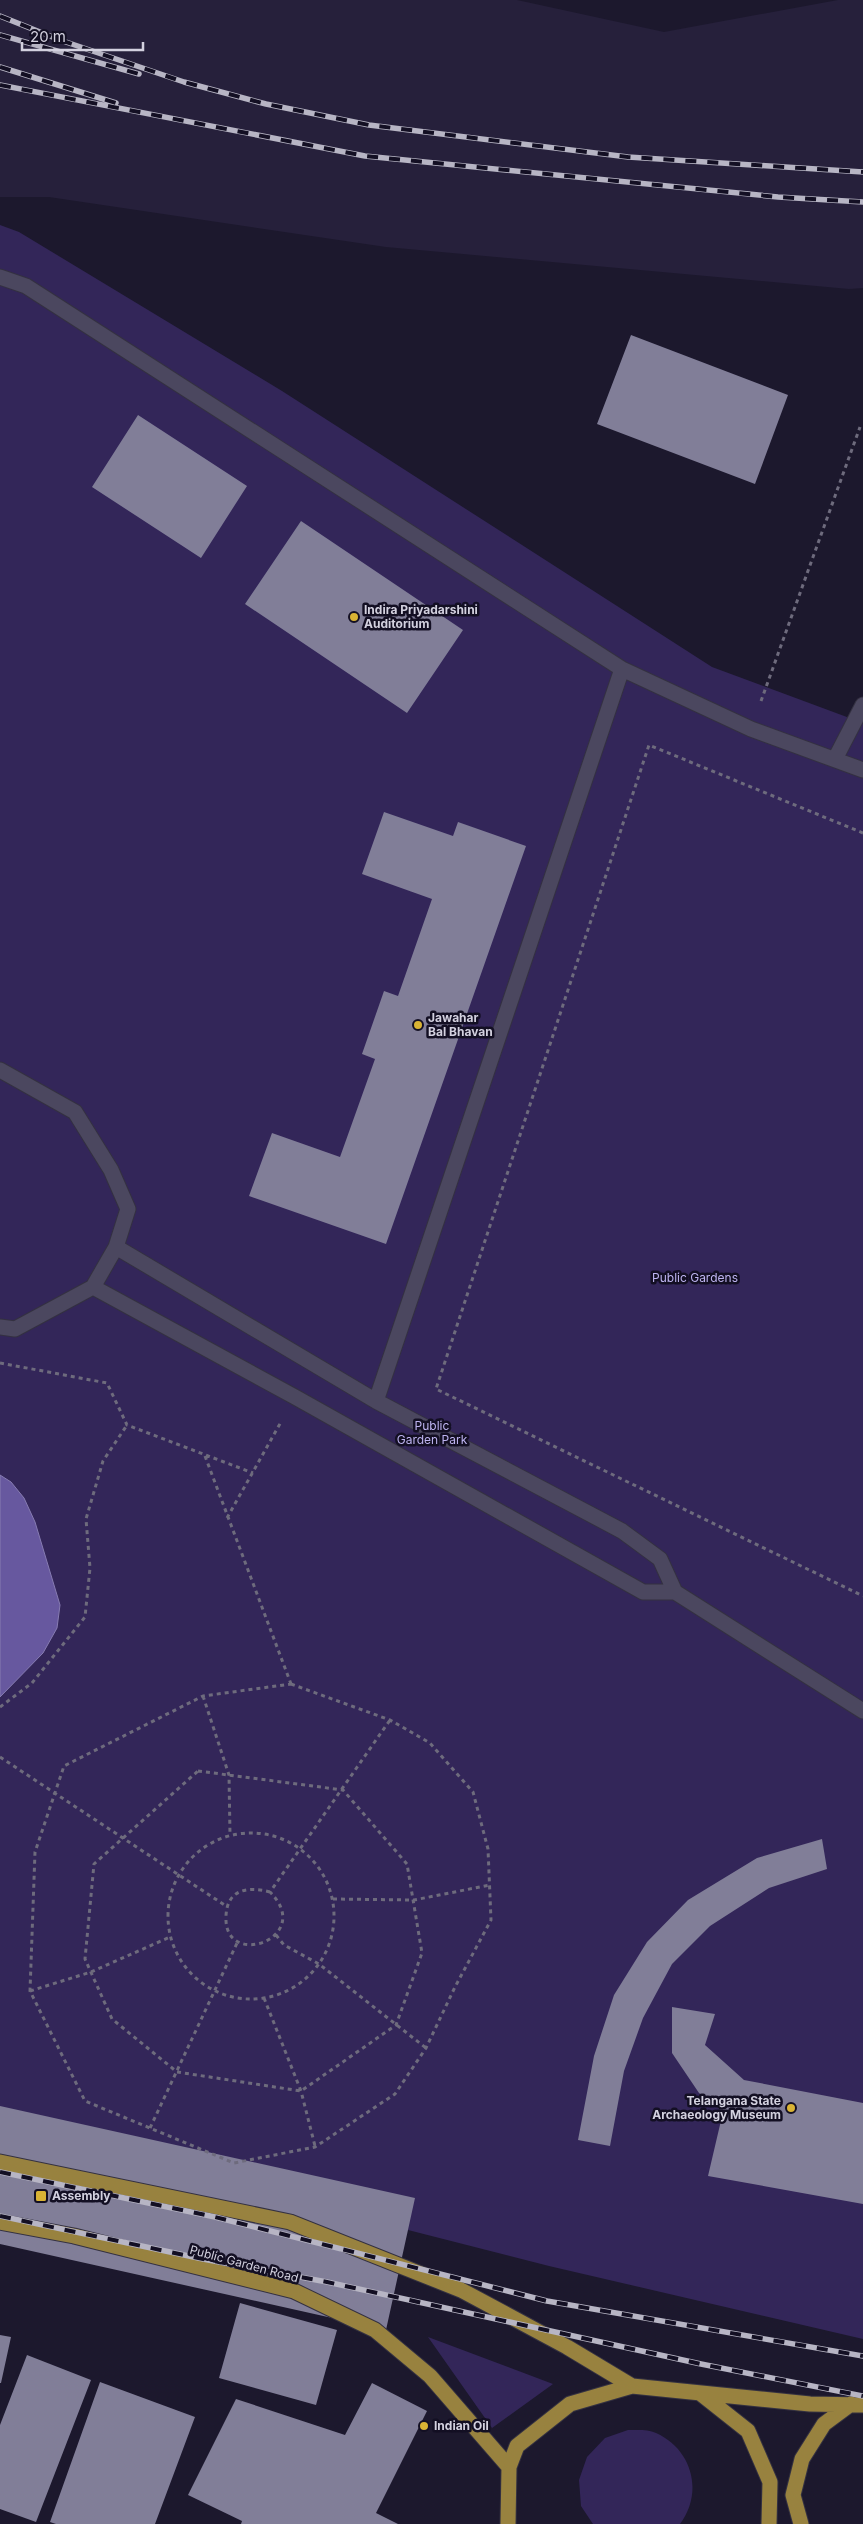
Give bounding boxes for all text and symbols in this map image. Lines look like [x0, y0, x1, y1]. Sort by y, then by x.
scale bar [22, 20, 144, 52]
text: 20 m [30, 27, 66, 46]
place label: Indira Priyadarshini Auditorium [364, 602, 478, 631]
marker: Indira Priyadarshini Auditorium [348, 611, 360, 623]
place label: Jawahar Bal Bhavan [428, 1010, 493, 1039]
marker: Jawahar Bal Bhavan [412, 1019, 424, 1031]
park label: Public Gardens [652, 1270, 738, 1285]
park label: Public Garden Park [397, 1418, 468, 1447]
place label: Telangana State Archaeology Museum [652, 2093, 781, 2122]
marker: Telangana State Archaeology Museum [785, 2102, 797, 2114]
place label: Assembly [52, 2188, 111, 2203]
marker: Assembly [34, 2189, 48, 2203]
street label: Public Garden Road [188, 2242, 300, 2285]
place label: Indian Oil [434, 2418, 489, 2433]
marker: Indian Oil [418, 2420, 430, 2432]

